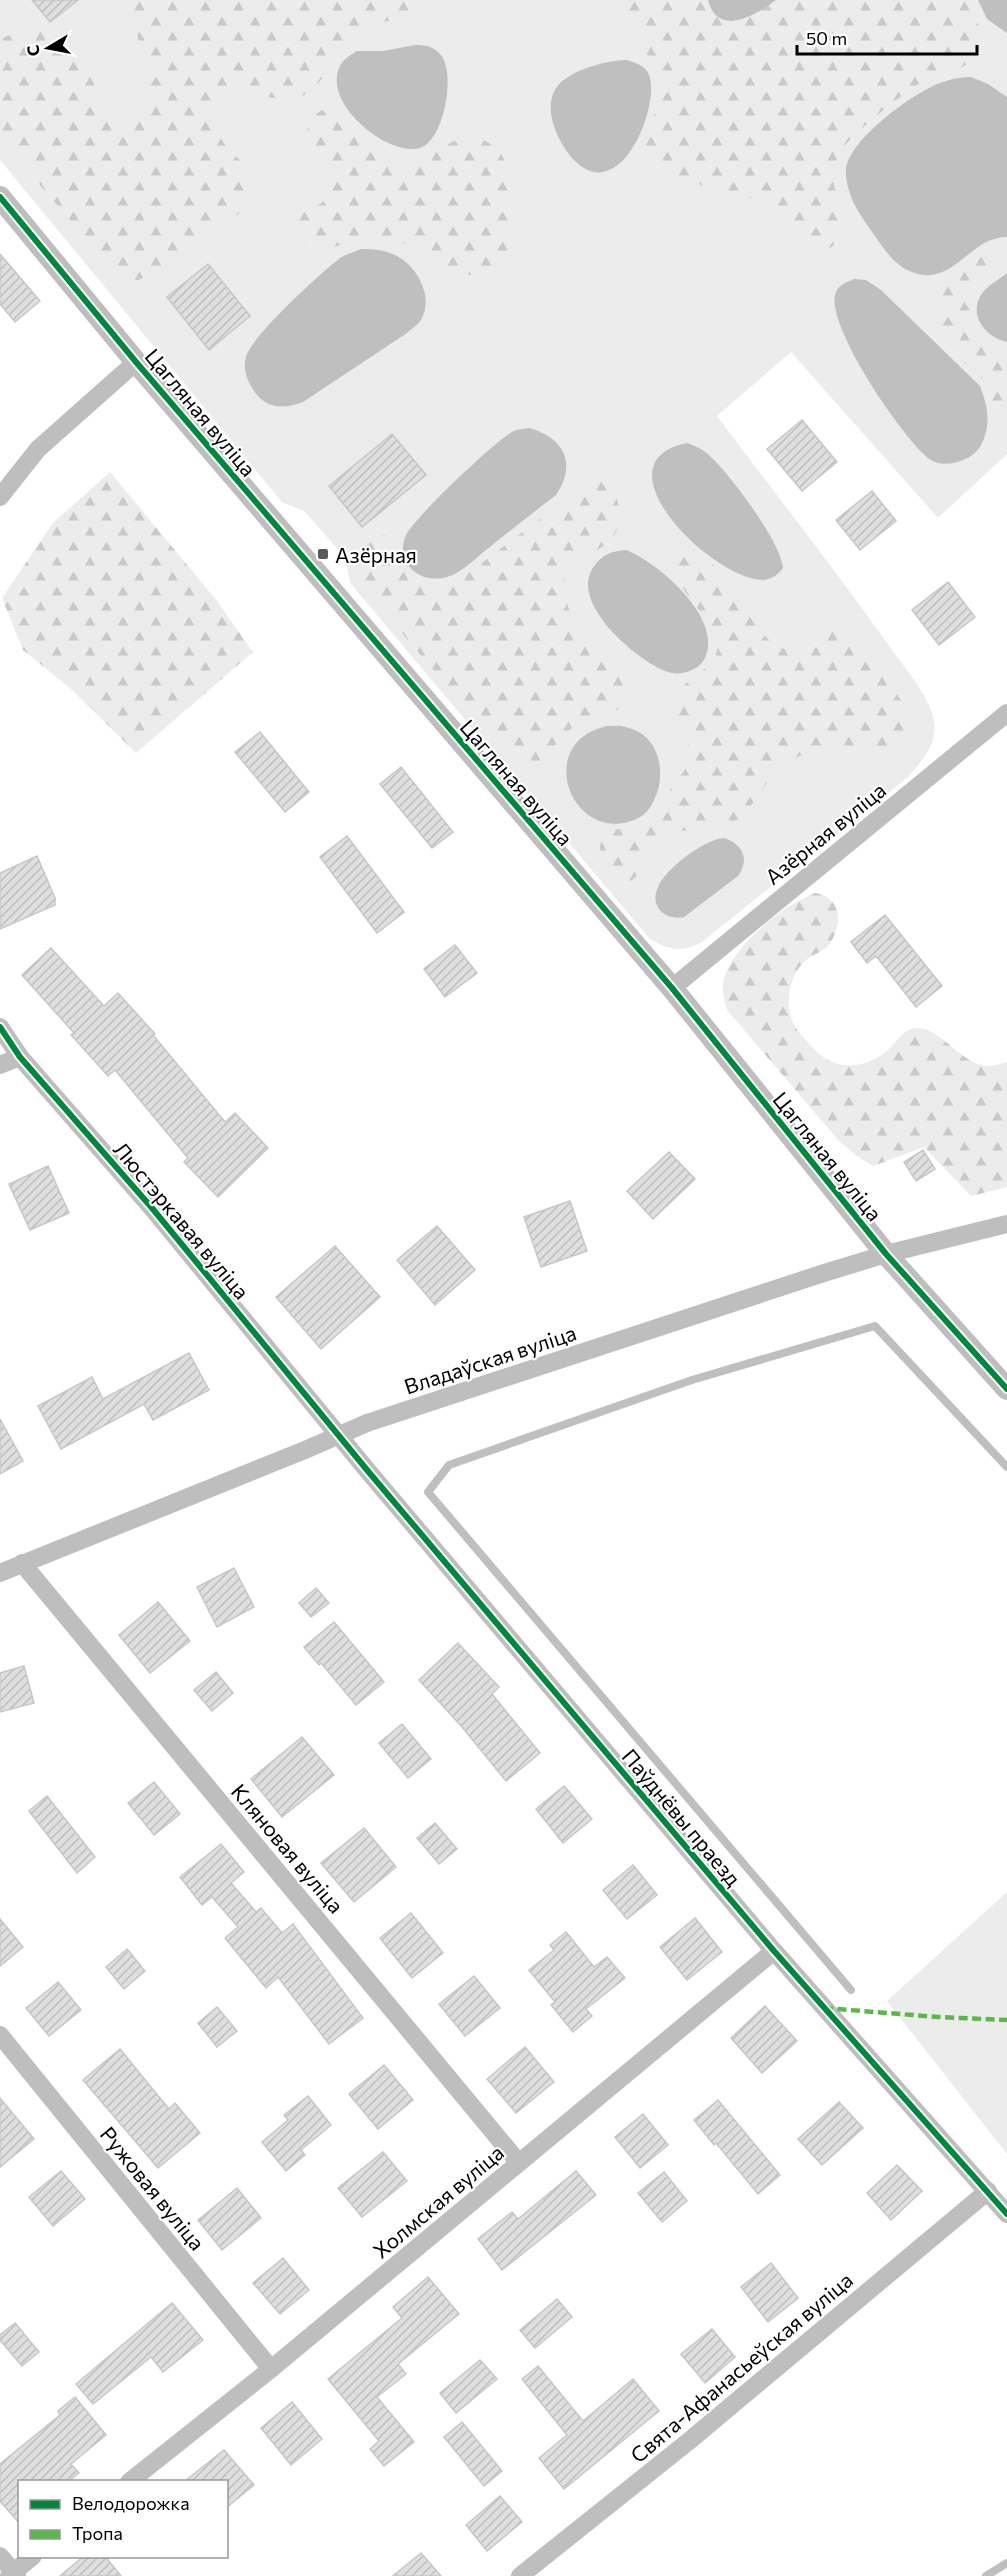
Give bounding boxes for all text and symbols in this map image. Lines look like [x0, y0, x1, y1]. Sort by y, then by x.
north arrow [18, 18, 78, 78]
scale bar [797, 18, 977, 56]
text: 50 m [806, 27, 847, 49]
text: С [22, 44, 43, 58]
street label: Цагляная вуліца [140, 343, 262, 481]
place label: Азёрная [335, 542, 417, 567]
marker: Азёрная [316, 547, 330, 561]
street label: Цагляная вуліца [456, 714, 578, 850]
street label: Азёрная вуліца [760, 777, 890, 889]
street label: Цагляная вуліца [768, 1086, 888, 1226]
street label: Люстэркавая вуліца [109, 1136, 255, 1304]
street label: Владаўская вуліца [401, 1319, 579, 1399]
street label: Паўднёвы праезд [618, 1744, 746, 1890]
street label: Кляновая вуліца [227, 1778, 349, 1918]
street label: Ружовая вуліца [96, 2121, 210, 2255]
street label: Холмская вуліца [368, 2139, 508, 2263]
street label: Свята-Афанасьеўская вуліца [625, 2267, 857, 2467]
legend [18, 2480, 228, 2558]
text: Велодорожка [72, 2492, 190, 2514]
text: Тропа [72, 2522, 123, 2544]

